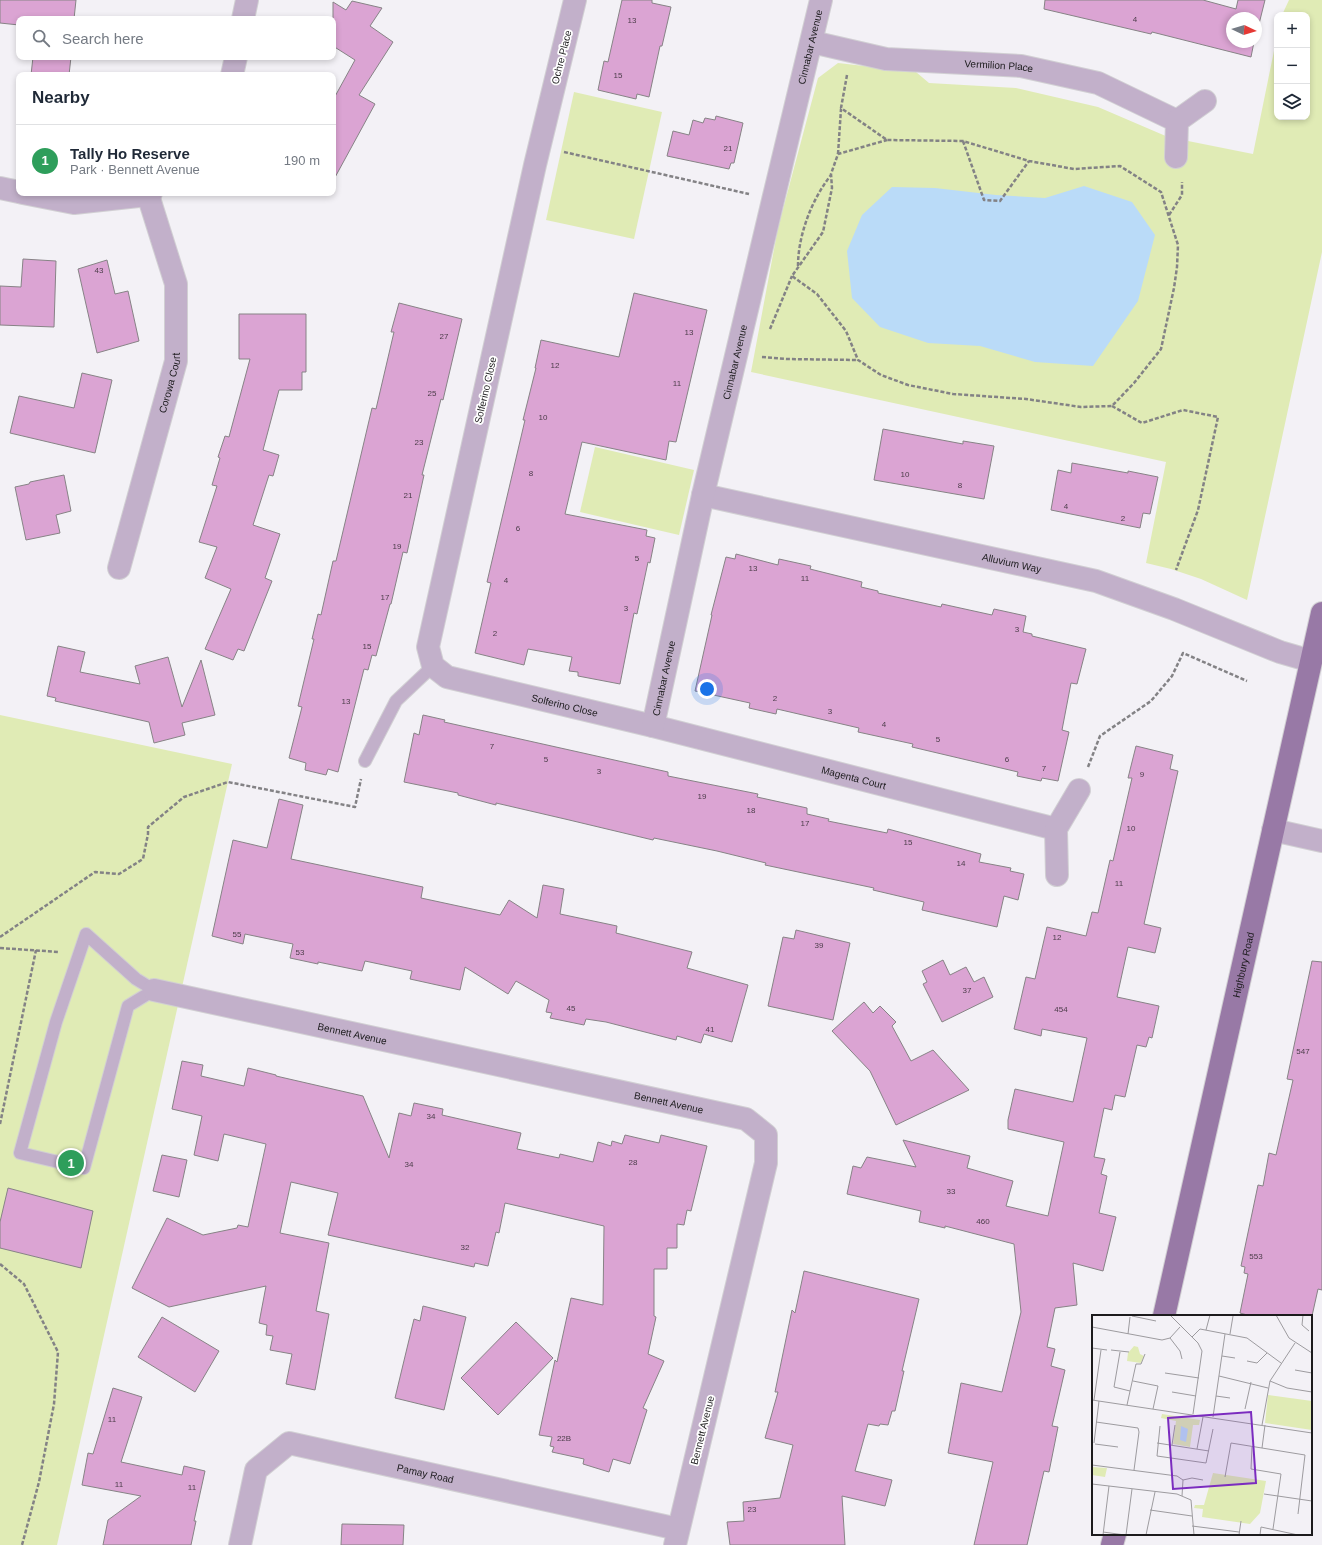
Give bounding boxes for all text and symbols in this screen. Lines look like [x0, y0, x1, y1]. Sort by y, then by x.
street label: Cinnabar Avenue [796, 8, 825, 86]
north arrow [1226, 12, 1262, 48]
map controls [1274, 12, 1310, 120]
button: + [1274, 12, 1310, 48]
house number: 4 [1133, 15, 1138, 24]
search box [16, 16, 336, 60]
house number: 13 [628, 16, 637, 25]
icon: search [30, 27, 52, 49]
street label: Ochre Place [549, 29, 574, 85]
text: Search here [62, 30, 144, 47]
button: − [1274, 48, 1310, 84]
street label: Vermilion Place [964, 58, 1035, 75]
house number: 15 [614, 71, 623, 80]
button: layers [1274, 84, 1310, 120]
text: Nearby [32, 88, 90, 107]
house number: 21 [724, 144, 733, 153]
text: Tally Ho Reserve [70, 145, 190, 162]
text: 1 [41, 153, 49, 168]
text: 190 m [284, 153, 320, 168]
text: Park · Bennett Avenue [70, 162, 200, 177]
house number: 43 [95, 266, 104, 275]
street label: Cinnabar Avenue [721, 323, 749, 401]
house number: 13 [685, 328, 694, 337]
house number: 27 [440, 332, 449, 341]
street label: Corowa Court [157, 353, 182, 414]
street label: Solferino Close [473, 355, 499, 424]
house number: 12 [551, 361, 560, 370]
house number: 11 [673, 379, 682, 388]
house number: 25 [428, 389, 437, 398]
house number: 10 [539, 413, 548, 422]
house number: 23 [415, 438, 424, 447]
house number: 8 [529, 469, 534, 478]
house number: 10 [901, 470, 910, 479]
house number: 8 [958, 481, 963, 490]
house number: 21 [404, 491, 413, 500]
house number: 4 [1064, 502, 1069, 511]
house number: 2 [1121, 514, 1126, 523]
house number: 6 [516, 524, 521, 533]
house number: 19 [393, 542, 402, 551]
street label: Alluvium Way [981, 551, 1042, 575]
house number: 5 [635, 554, 640, 563]
house number: 13 [749, 564, 758, 573]
house number: 11 [801, 574, 810, 583]
house number: 4 [504, 576, 509, 585]
house number: 17 [381, 593, 390, 602]
house number: 3 [624, 604, 629, 613]
house number: 3 [1015, 625, 1020, 634]
house number: 2 [493, 629, 498, 638]
street label: Cinnabar Avenue [650, 639, 677, 717]
house number: 15 [363, 642, 372, 651]
your location [697, 679, 717, 699]
street label: Solferino Close [530, 692, 599, 719]
house number: 2 [773, 694, 778, 703]
house number: 13 [342, 697, 351, 706]
house number: 3 [828, 707, 833, 716]
house number: 4 [882, 720, 887, 729]
house number: 5 [936, 735, 941, 744]
house number: 7 [490, 742, 495, 751]
house number: 5 [544, 755, 549, 764]
house number: 6 [1005, 755, 1010, 764]
street label: Magenta Court [820, 764, 887, 791]
house number: 7 [1042, 764, 1047, 773]
house number: 3 [597, 767, 602, 776]
house number: 9 [1140, 770, 1145, 779]
house number: 19 [698, 792, 707, 801]
house number: 18 [747, 806, 756, 815]
house number: 17 [801, 819, 810, 828]
house number: 10 [1127, 824, 1136, 833]
house number: 15 [904, 838, 913, 847]
house number: 14 [957, 859, 966, 868]
house number: 11 [1115, 879, 1124, 888]
house number: 55 [233, 930, 242, 939]
street label: Highbury Road [1231, 931, 1256, 999]
house number: 12 [1053, 933, 1062, 942]
house number: 39 [815, 941, 824, 950]
house number: 53 [296, 948, 305, 957]
house number: 37 [963, 986, 972, 995]
house number: 45 [567, 1004, 576, 1013]
house number: 454 [1054, 1005, 1068, 1014]
street label: Bennett Avenue [317, 1021, 388, 1047]
house number: 41 [706, 1025, 715, 1034]
house number: 547 [1296, 1047, 1310, 1056]
street label: Bennett Avenue [633, 1090, 705, 1116]
house number: 34 [427, 1112, 436, 1121]
pin: 1 [58, 1148, 84, 1178]
house number: 28 [629, 1158, 638, 1167]
house number: 34 [405, 1160, 414, 1169]
house number: 33 [947, 1187, 956, 1196]
house number: 460 [976, 1217, 990, 1226]
house number: 32 [461, 1243, 470, 1252]
house number: 553 [1249, 1252, 1263, 1261]
inset map [1092, 1315, 1312, 1535]
street label: Bennett Avenue [689, 1394, 716, 1466]
house number: 11 [108, 1415, 117, 1424]
house number: 22B [557, 1434, 571, 1443]
street label: Pamay Road [396, 1462, 455, 1485]
house number: 11 [115, 1480, 124, 1489]
house number: 11 [188, 1483, 197, 1492]
house number: 23 [748, 1505, 757, 1514]

